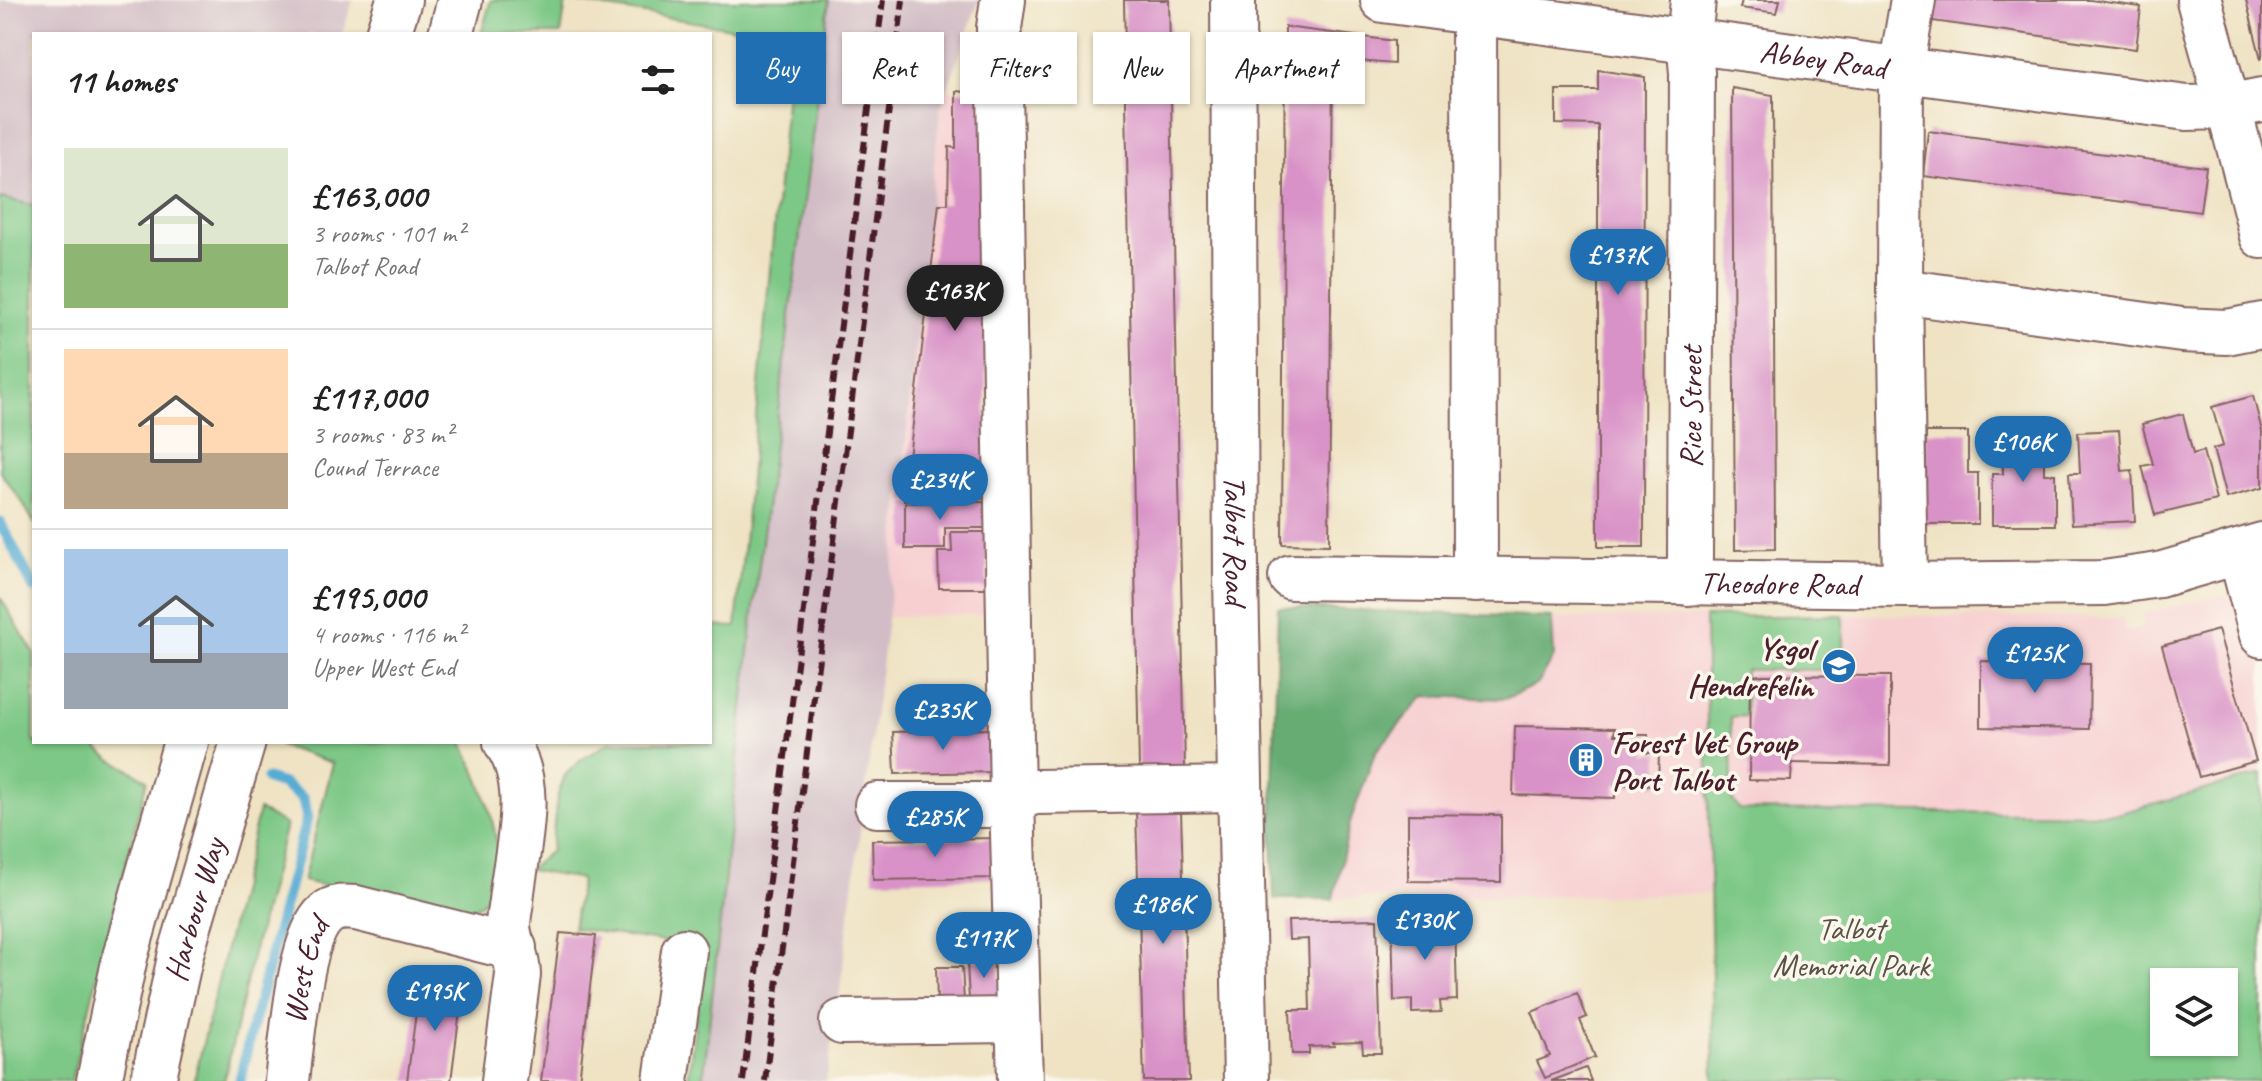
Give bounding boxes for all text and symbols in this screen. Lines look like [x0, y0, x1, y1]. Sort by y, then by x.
street label: Abbey Road [1757, 31, 1893, 89]
chip: Buy [736, 32, 826, 104]
chip: Rent [842, 32, 944, 104]
chip: Filters [960, 32, 1077, 104]
chip: New [1093, 32, 1190, 104]
chip: Apartment [1206, 32, 1365, 104]
icon: filters [636, 58, 680, 102]
text: 11 homes [64, 59, 175, 102]
text: £163,000 [312, 174, 427, 217]
icon: home [128, 180, 224, 276]
text: 3 rooms · 101 m² [312, 217, 464, 250]
pin: £137K [1562, 229, 1674, 297]
text: £137K [1588, 238, 1648, 271]
text: Talbot Road [312, 250, 417, 283]
pin: £163K [899, 265, 1011, 333]
text: £163K [925, 274, 985, 307]
street label: Rice Street [1670, 343, 1712, 468]
text: £117,000 [312, 375, 426, 418]
icon: home [128, 381, 224, 477]
pin: £106K [1967, 416, 2079, 484]
text: 3 rooms · 83 m² [312, 418, 453, 451]
text: £106K [1993, 425, 2053, 458]
text: Cound Terrace [312, 451, 438, 484]
pin: £234K [884, 454, 996, 522]
text: £234K [910, 463, 970, 496]
street label: Talbot Road [1214, 475, 1257, 610]
street label: Theodore Road [1699, 562, 1863, 605]
text: £195,000 [312, 575, 425, 618]
icon: home [128, 581, 224, 677]
text: 4 rooms · 116 m² [312, 618, 464, 651]
pin: £125K [1979, 627, 2091, 695]
place label: Ysgol Hendrefelin [1687, 628, 1819, 706]
text: £125K [2005, 636, 2065, 669]
school or university icon: Ysgol Hendrefelin [1820, 647, 1858, 685]
text: Upper West End [312, 651, 455, 684]
pin: £235K [887, 684, 999, 752]
text: £235K [913, 693, 973, 726]
place label: Forest Vet Group Port Talbot [1612, 722, 1800, 800]
building icon: Forest Vet Group Port Talbot [1567, 741, 1605, 779]
pin: £285K [879, 791, 991, 859]
text: £285K [905, 800, 965, 833]
street label: Harbour Way [155, 831, 235, 985]
pin: £186K [1107, 878, 1219, 946]
text: £186K [1133, 887, 1193, 920]
pin: £130K [1369, 894, 1481, 962]
text: £130K [1395, 903, 1455, 936]
street label: West End [274, 906, 341, 1026]
park label: Talbot Memorial Park [1773, 908, 1932, 986]
pin: £117K [928, 912, 1040, 980]
text: £117K [954, 921, 1014, 954]
pin: £195K [379, 965, 491, 1033]
map controls [2150, 968, 2238, 1056]
button: layers [2150, 968, 2238, 1056]
text: £195K [405, 974, 465, 1007]

